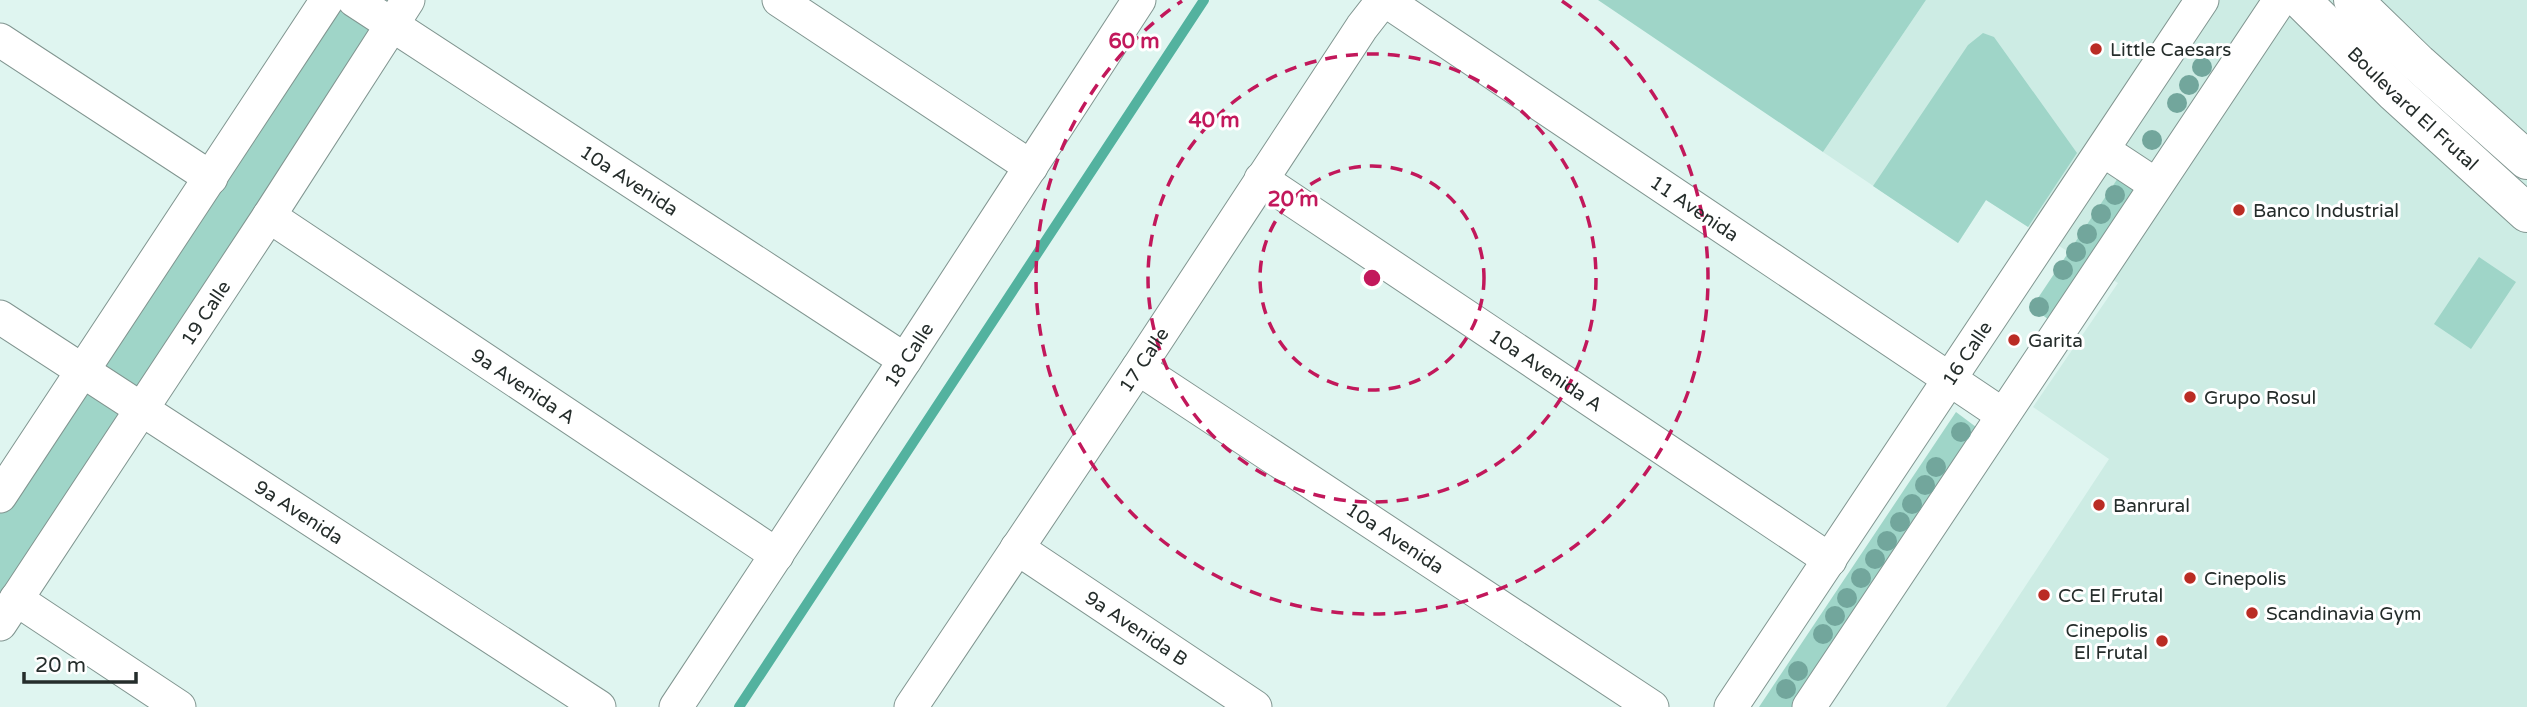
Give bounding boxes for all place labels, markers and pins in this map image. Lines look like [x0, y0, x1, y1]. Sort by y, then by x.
place label: Little Caesars [2110, 39, 2231, 61]
marker: Little Caesars [2088, 41, 2104, 57]
place label: Banco Industrial [2253, 200, 2399, 222]
marker: Banco Industrial [2231, 202, 2247, 218]
centre of rings [1360, 266, 1384, 290]
place label: Garita [2028, 330, 2083, 352]
marker: Garita [2006, 332, 2022, 348]
place label: Grupo Rosul [2204, 387, 2316, 409]
marker: Grupo Rosul [2182, 389, 2198, 405]
place label: Banrural [2113, 495, 2190, 517]
marker: Banrural [2091, 497, 2107, 513]
place label: Cinepolis [2204, 568, 2286, 590]
marker: Cinepolis [2182, 570, 2198, 586]
place label: CC El Frutal [2058, 585, 2163, 607]
marker: CC El Frutal [2036, 587, 2052, 603]
place label: Scandinavia Gym [2266, 603, 2421, 625]
marker: Scandinavia Gym [2244, 605, 2260, 621]
place label: Cinepolis El Frutal [2066, 620, 2148, 664]
marker: Cinepolis El Frutal [2154, 633, 2170, 649]

